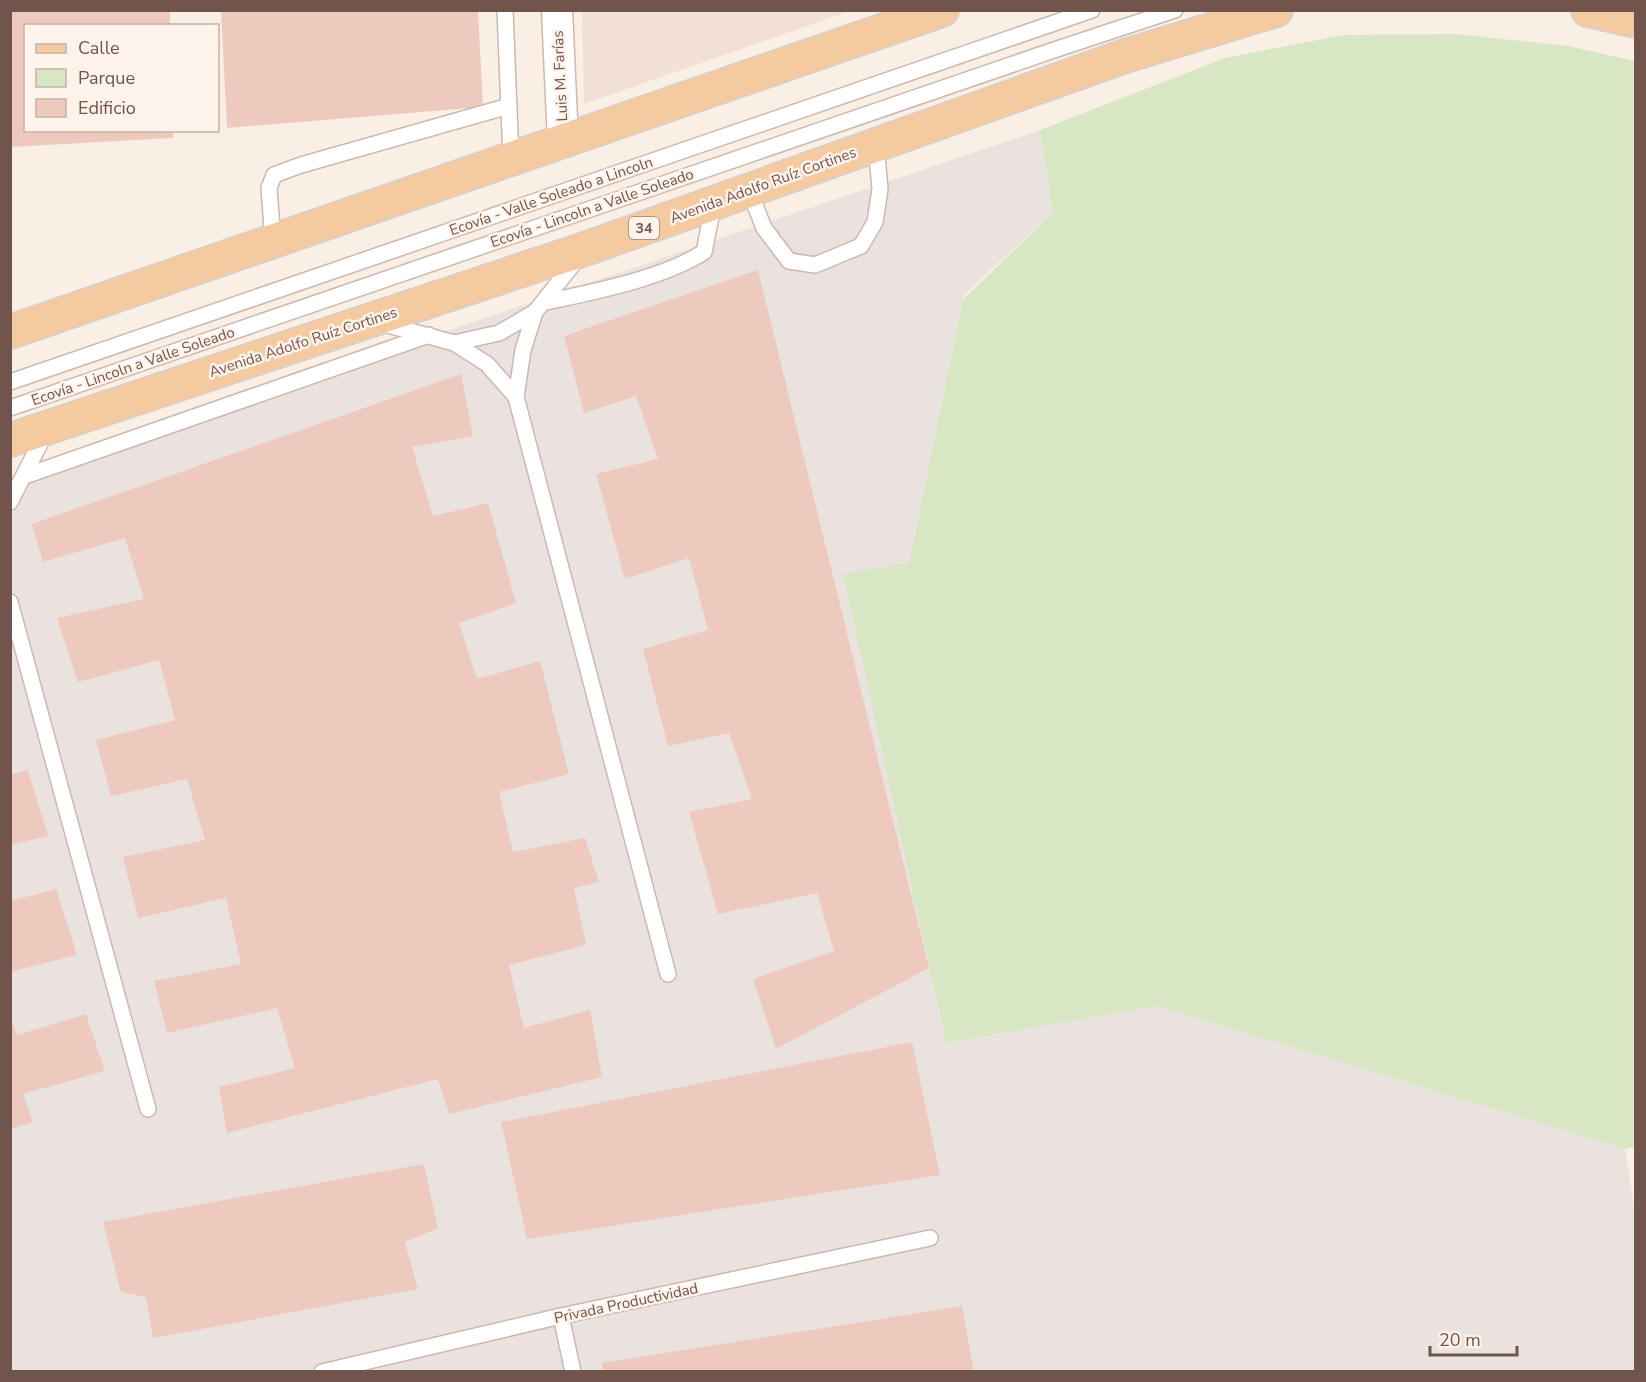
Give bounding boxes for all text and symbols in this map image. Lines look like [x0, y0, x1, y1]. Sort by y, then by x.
legend [24, 24, 219, 132]
street label: Luis M. Farías [548, 30, 572, 122]
text: Calle [78, 36, 120, 60]
text: Parque [78, 66, 135, 90]
text: Edificio [78, 96, 136, 120]
street label: Avenida Adolfo Ruíz Cortines [667, 142, 859, 228]
street label: Ecovía - Valle Soleado a Lincoln [447, 152, 655, 240]
street label: Ecovía - Lincoln a Valle Soleado [488, 164, 696, 252]
road number: 34 [629, 217, 659, 239]
street label: Avenida Adolfo Ruíz Cortines [206, 302, 400, 382]
street label: Ecovía - Lincoln a Valle Soleado [29, 322, 237, 410]
street label: Privada Productividad [552, 1278, 700, 1328]
scale bar [1430, 1319, 1517, 1357]
text: 20 m [1439, 1328, 1481, 1352]

